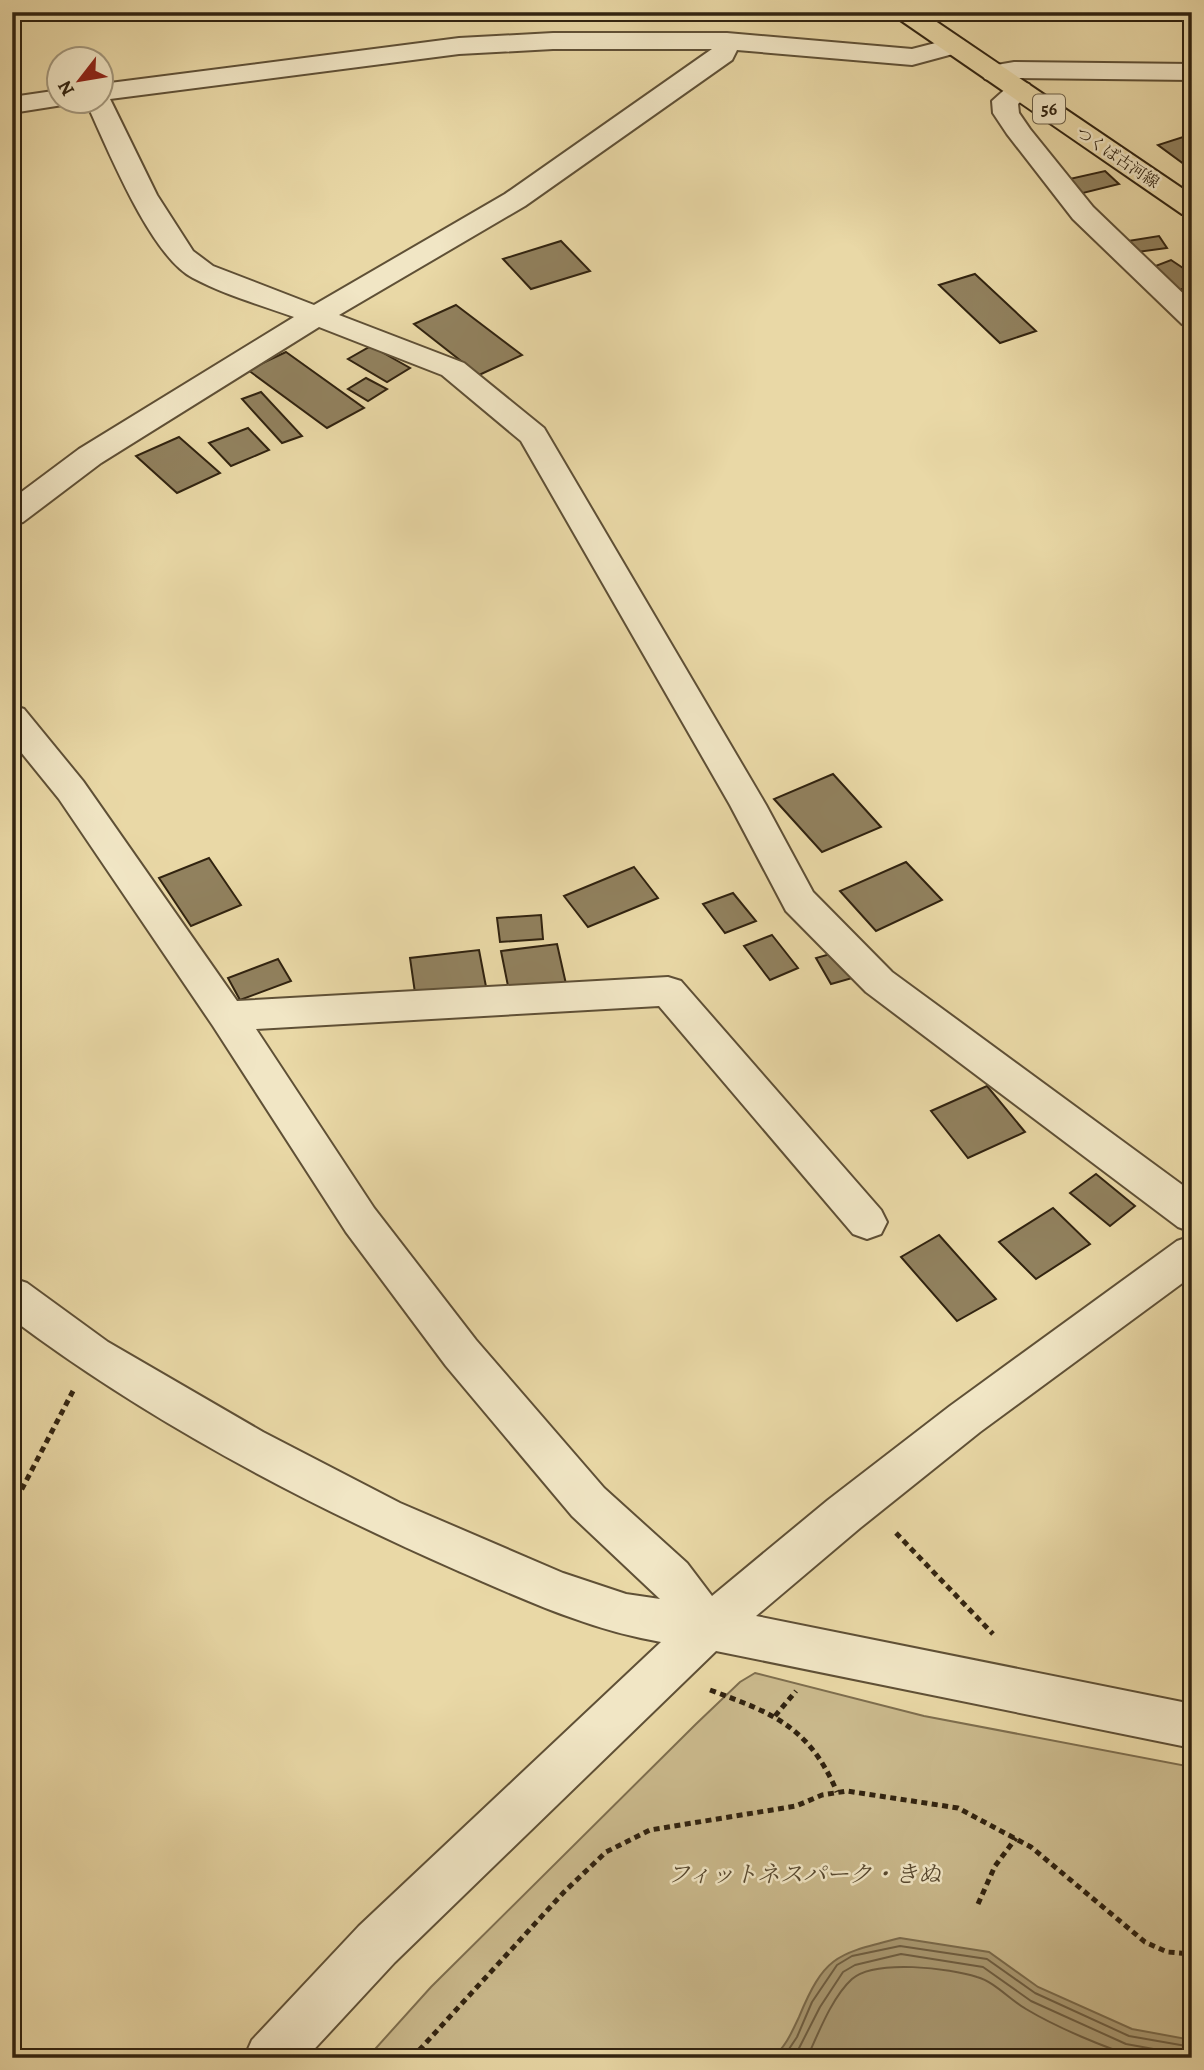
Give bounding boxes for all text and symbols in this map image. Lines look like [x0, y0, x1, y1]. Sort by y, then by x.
north arrow [46, 46, 116, 116]
text: N [51, 75, 81, 101]
road number: 56 [1033, 94, 1065, 124]
street label: つくば古河線 [1071, 122, 1163, 194]
park label: フィットネスパーク・きぬ [667, 1859, 941, 1890]

